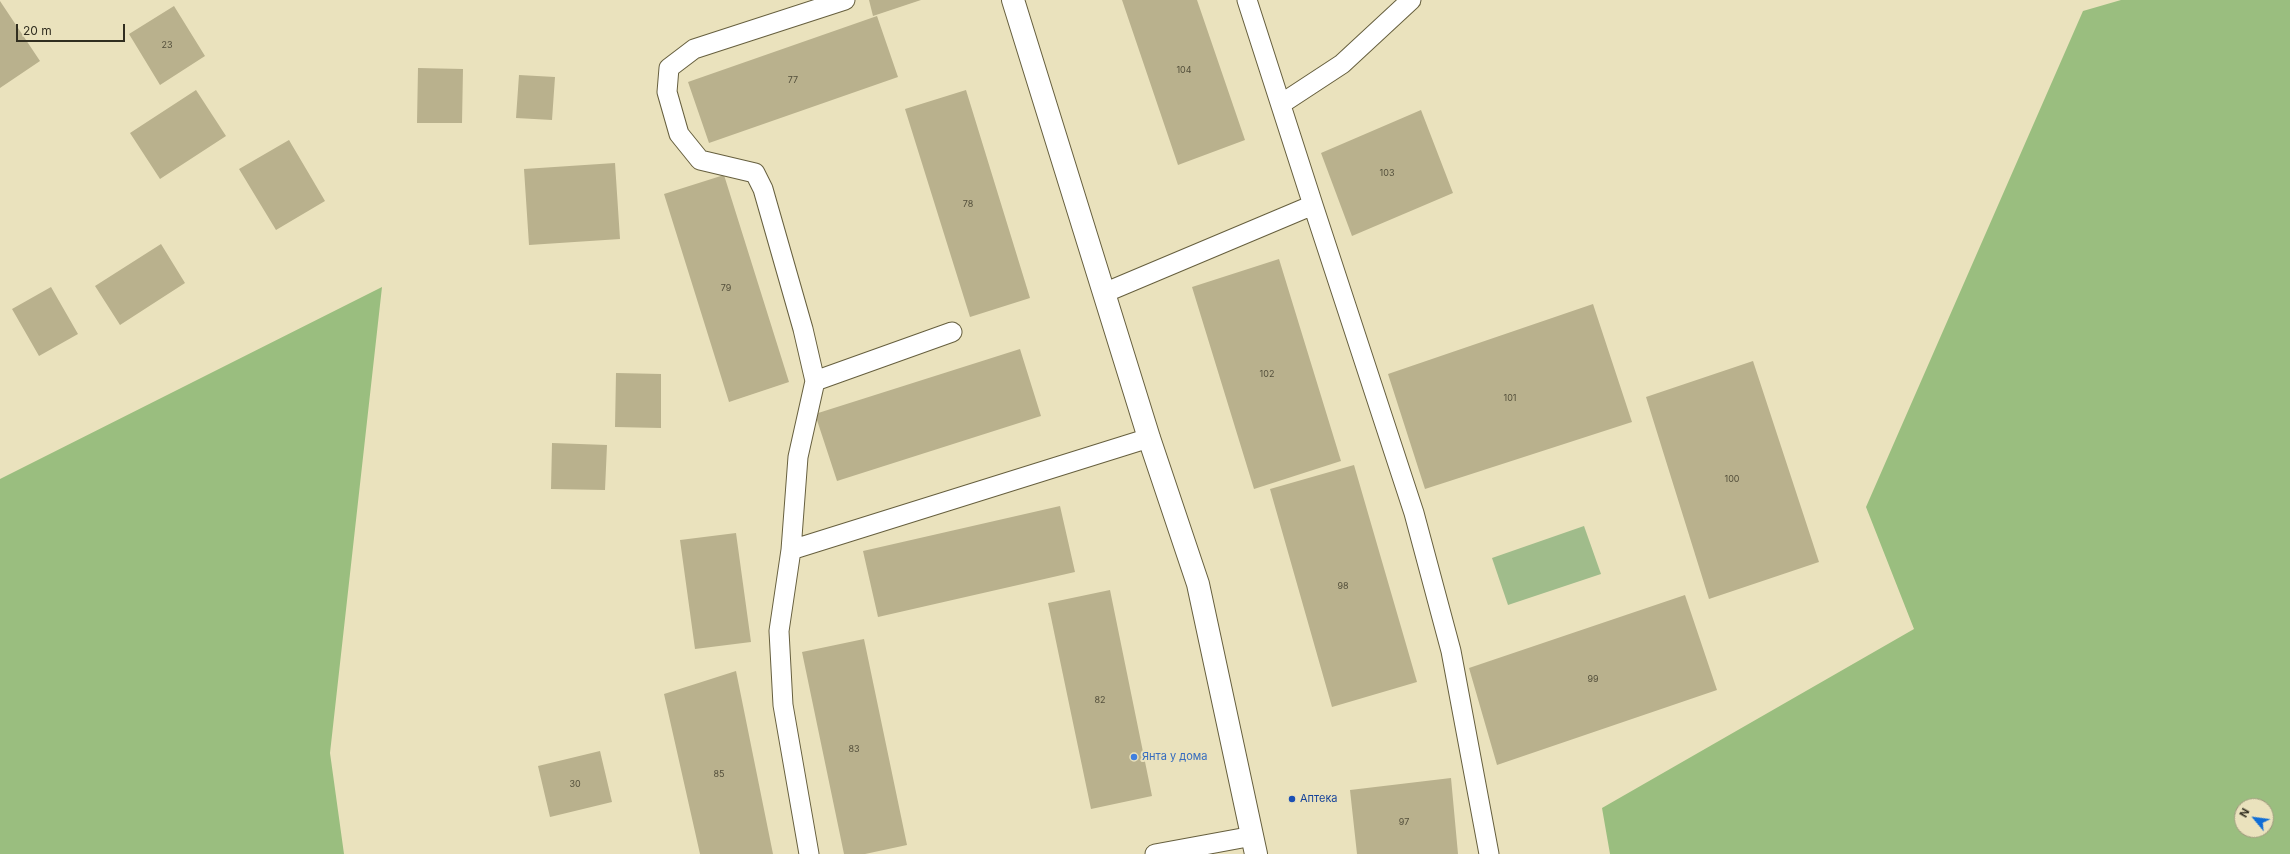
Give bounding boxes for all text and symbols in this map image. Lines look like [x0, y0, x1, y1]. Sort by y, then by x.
scale bar [18, 16, 127, 42]
text: 20 m [23, 23, 52, 38]
house number: 23 [161, 40, 173, 50]
house number: 104 [1176, 65, 1192, 75]
house number: 77 [788, 75, 798, 85]
house number: 103 [1380, 168, 1394, 178]
house number: 78 [963, 199, 973, 209]
house number: 79 [721, 283, 731, 293]
house number: 102 [1260, 369, 1274, 379]
house number: 101 [1504, 393, 1516, 403]
house number: 100 [1724, 474, 1740, 484]
house number: 98 [1337, 581, 1349, 591]
house number: 99 [1587, 674, 1599, 684]
house number: 82 [1094, 695, 1106, 705]
house number: 83 [848, 744, 860, 754]
place label: Янта у дома [1142, 750, 1207, 764]
marker: Янта у дома [1129, 752, 1139, 762]
house number: 85 [713, 769, 725, 779]
house number: 30 [569, 779, 581, 789]
place label: Аптека [1300, 792, 1338, 806]
marker: Аптека [1287, 794, 1297, 804]
north arrow [2234, 798, 2274, 838]
text: N [2236, 806, 2253, 820]
house number: 97 [1399, 817, 1409, 827]

